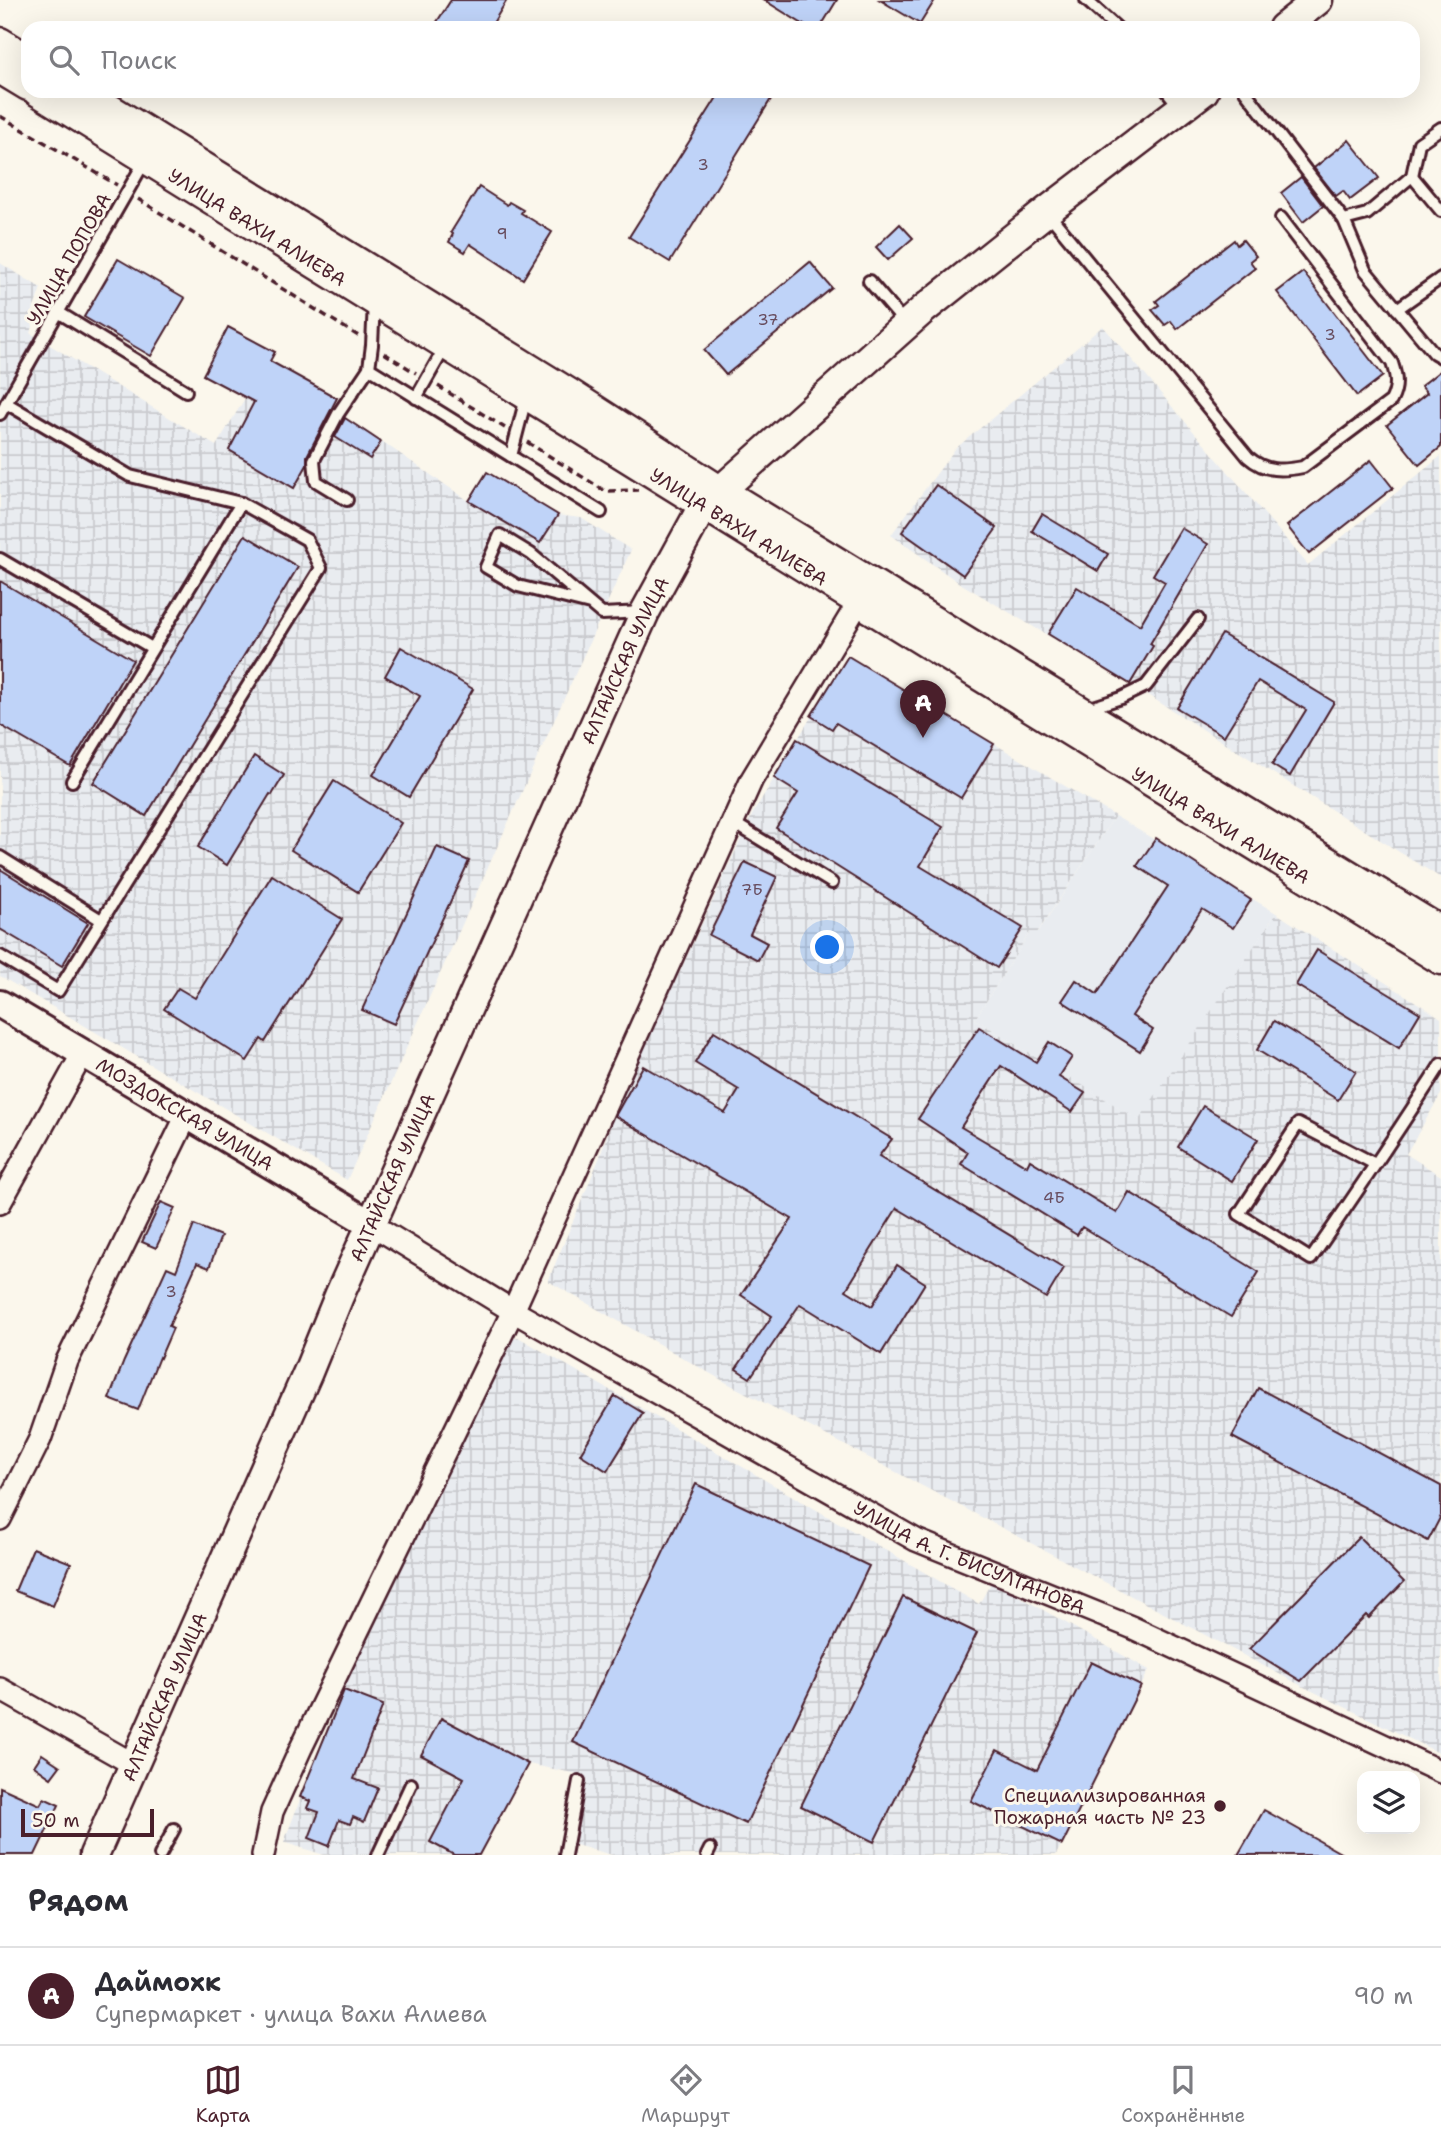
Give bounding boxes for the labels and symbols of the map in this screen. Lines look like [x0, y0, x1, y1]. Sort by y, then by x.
house number: 3 [697, 154, 709, 175]
street label: УЛИЦА ВАХИ АЛИЕВА [164, 163, 351, 292]
street label: УЛИЦА ПОПОВА [21, 188, 117, 329]
house number: 9 [496, 223, 508, 244]
house number: 37 [757, 309, 779, 330]
house number: 3 [1324, 324, 1336, 345]
street label: УЛИЦА ВАХИ АЛИЕВА [645, 462, 833, 591]
street label: АЛТАЙСКАЯ УЛИЦА [575, 572, 674, 748]
pin: A [900, 680, 946, 738]
street label: УЛИЦА ВАХИ АЛИЕВА [1127, 761, 1315, 890]
house number: 7Б [741, 879, 763, 900]
your location [810, 930, 844, 964]
street label: МОЗДОКСКАЯ УЛИЦА [92, 1051, 278, 1176]
street label: АЛТАЙСКАЯ УЛИЦА [343, 1089, 441, 1266]
house number: 4Б [1043, 1187, 1065, 1208]
house number: 3 [165, 1281, 177, 1302]
street label: УЛИЦА А. Г. БИСУЛТАНОВА [849, 1495, 1089, 1620]
street label: АЛТАЙСКАЯ УЛИЦА [116, 1608, 212, 1785]
place label: Специализированная Пожарная часть № 23 [994, 1783, 1206, 1830]
marker: Специализированная Пожарная часть № 23 [1212, 1798, 1228, 1814]
scale bar [21, 1806, 154, 1838]

